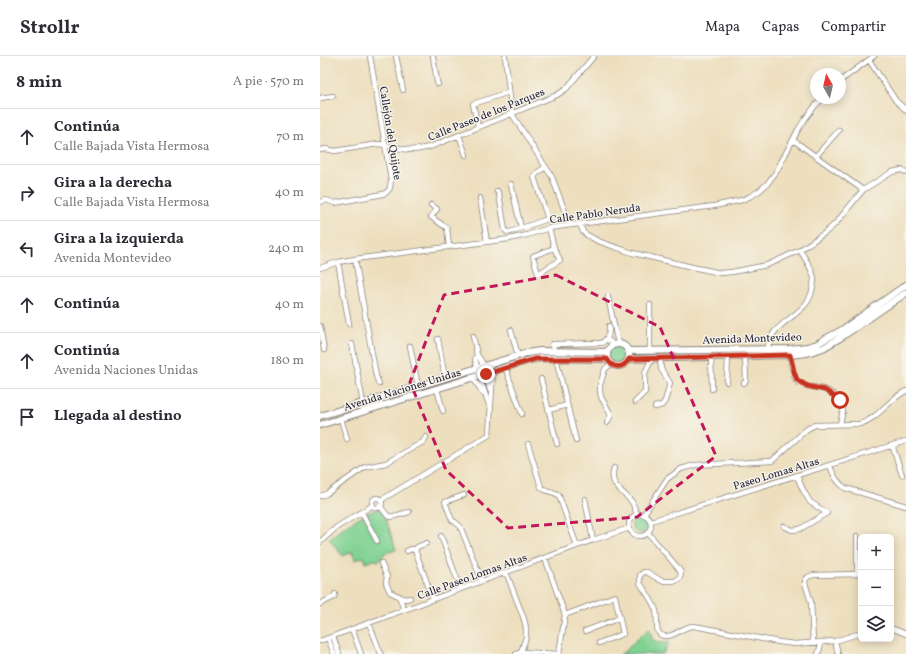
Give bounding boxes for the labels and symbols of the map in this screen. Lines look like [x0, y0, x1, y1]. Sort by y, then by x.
north arrow [810, 68, 846, 104]
street label: Callejón del Quijote [375, 85, 404, 181]
street label: Calle Paseo de los Parques [426, 85, 547, 146]
street label: Calle Pablo Neruda [549, 201, 642, 228]
street label: Avenida Montevideo [702, 330, 802, 349]
street label: Avenida Naciones Unidas [342, 365, 463, 415]
route end [477, 365, 495, 383]
route start [831, 391, 849, 409]
street label: Paseo Lomas Altas [732, 454, 821, 495]
street label: Calle Paseo Lomas Altas [416, 550, 530, 604]

